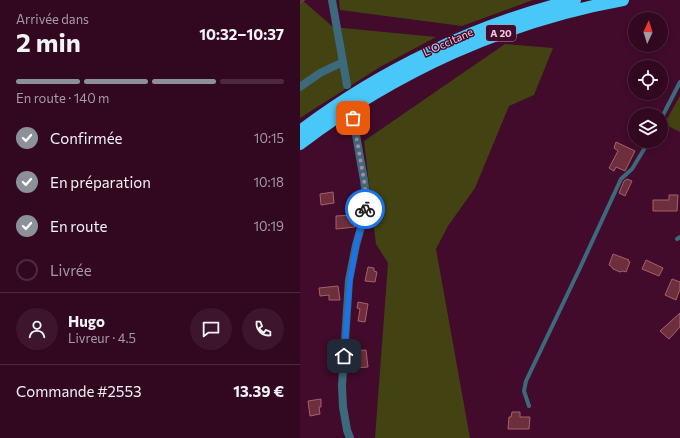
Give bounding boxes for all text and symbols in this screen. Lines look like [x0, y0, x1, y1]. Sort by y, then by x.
text: Arrivée dans [16, 11, 89, 27]
north arrow [628, 12, 668, 52]
map controls [628, 12, 668, 148]
text: 10:32–10:37 [199, 25, 284, 43]
street label: L'Occitane [421, 25, 475, 58]
road number: A 20 [486, 25, 516, 41]
text: 2 min [16, 26, 81, 57]
button: locate [628, 60, 668, 100]
text: En route · 140 m [16, 90, 109, 106]
pin [336, 101, 370, 135]
icon: bag [342, 107, 364, 129]
button: layers [628, 108, 668, 148]
icon: check [16, 127, 38, 149]
text: Confirmée [50, 129, 123, 147]
text: 10:15 [254, 130, 284, 146]
icon: check [16, 171, 38, 193]
text: En préparation [50, 173, 151, 191]
text: 10:18 [253, 174, 284, 190]
courier [345, 189, 385, 229]
icon: bike [354, 198, 376, 220]
icon: check [16, 215, 38, 237]
text: En route [50, 217, 107, 235]
text: 10:19 [253, 218, 284, 234]
text: Livrée [50, 261, 92, 279]
button: person [16, 308, 58, 350]
button: chat [190, 308, 232, 350]
button: phone [242, 308, 284, 350]
text: Hugo [68, 312, 105, 330]
text: Livreur · 4.5 [68, 330, 136, 346]
pin [327, 339, 361, 373]
icon: home [333, 345, 355, 367]
text: Commande #2553 [16, 382, 142, 400]
text: 13.39 € [233, 382, 284, 400]

